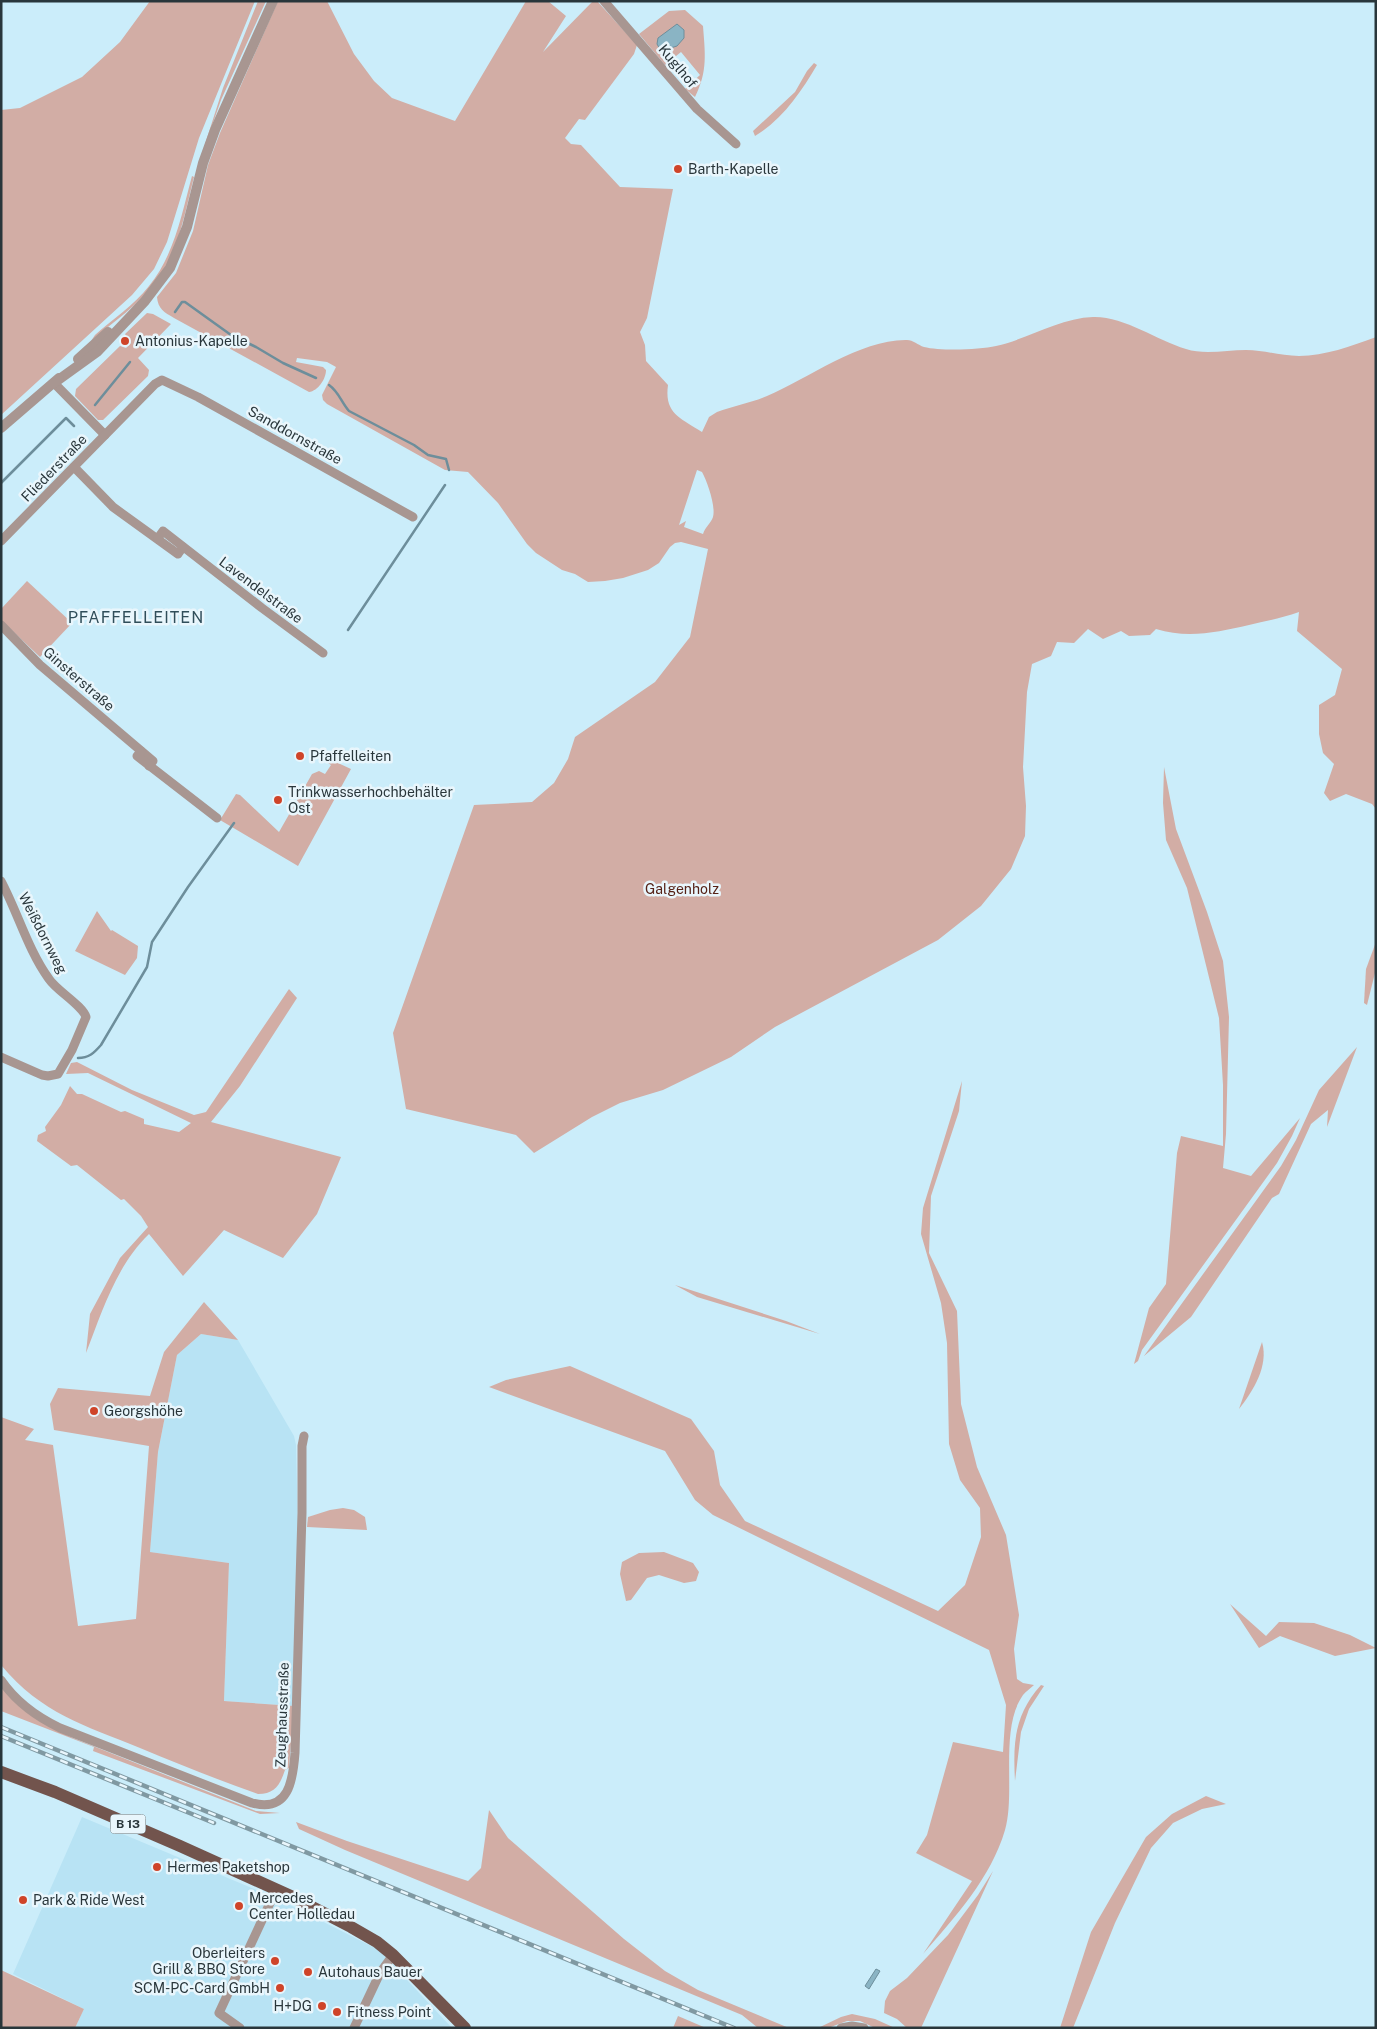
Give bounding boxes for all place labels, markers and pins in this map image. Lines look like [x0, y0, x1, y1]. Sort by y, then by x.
place label: Barth-Kapelle [688, 161, 779, 177]
marker: Barth-Kapelle [672, 163, 684, 175]
place label: Antonius-Kapelle [135, 333, 248, 349]
marker: Antonius-Kapelle [119, 335, 131, 347]
place label: Pfaffelleiten [310, 748, 391, 764]
marker: Pfaffelleiten [294, 750, 306, 762]
place label: Trinkwasserhochbehälter Ost [288, 784, 453, 816]
marker: Trinkwasserhochbehälter Ost [272, 794, 284, 806]
place label: Georgshöhe [104, 1403, 183, 1419]
marker: Georgshöhe [88, 1405, 100, 1417]
place label: Hermes Paketshop [167, 1859, 290, 1875]
marker: Hermes Paketshop [151, 1861, 163, 1873]
place label: Mercedes Center Holledau [249, 1890, 355, 1922]
place label: Park & Ride West [33, 1892, 145, 1908]
marker: Park & Ride West [17, 1894, 29, 1906]
marker: Mercedes Center Holledau [233, 1900, 245, 1912]
place label: Oberleiters Grill & BBQ Store [152, 1945, 265, 1977]
marker: Oberleiters Grill & BBQ Store [269, 1955, 281, 1967]
place label: Autohaus Bauer [318, 1964, 422, 1980]
marker: Autohaus Bauer [302, 1966, 314, 1978]
place label: SCM-PC-Card GmbH [134, 1980, 270, 1996]
marker: SCM-PC-Card GmbH [274, 1982, 286, 1994]
place label: H+DG [274, 1998, 312, 2014]
marker: H+DG [316, 2000, 328, 2012]
place label: Fitness Point [347, 2004, 431, 2020]
marker: Fitness Point [331, 2006, 343, 2018]

